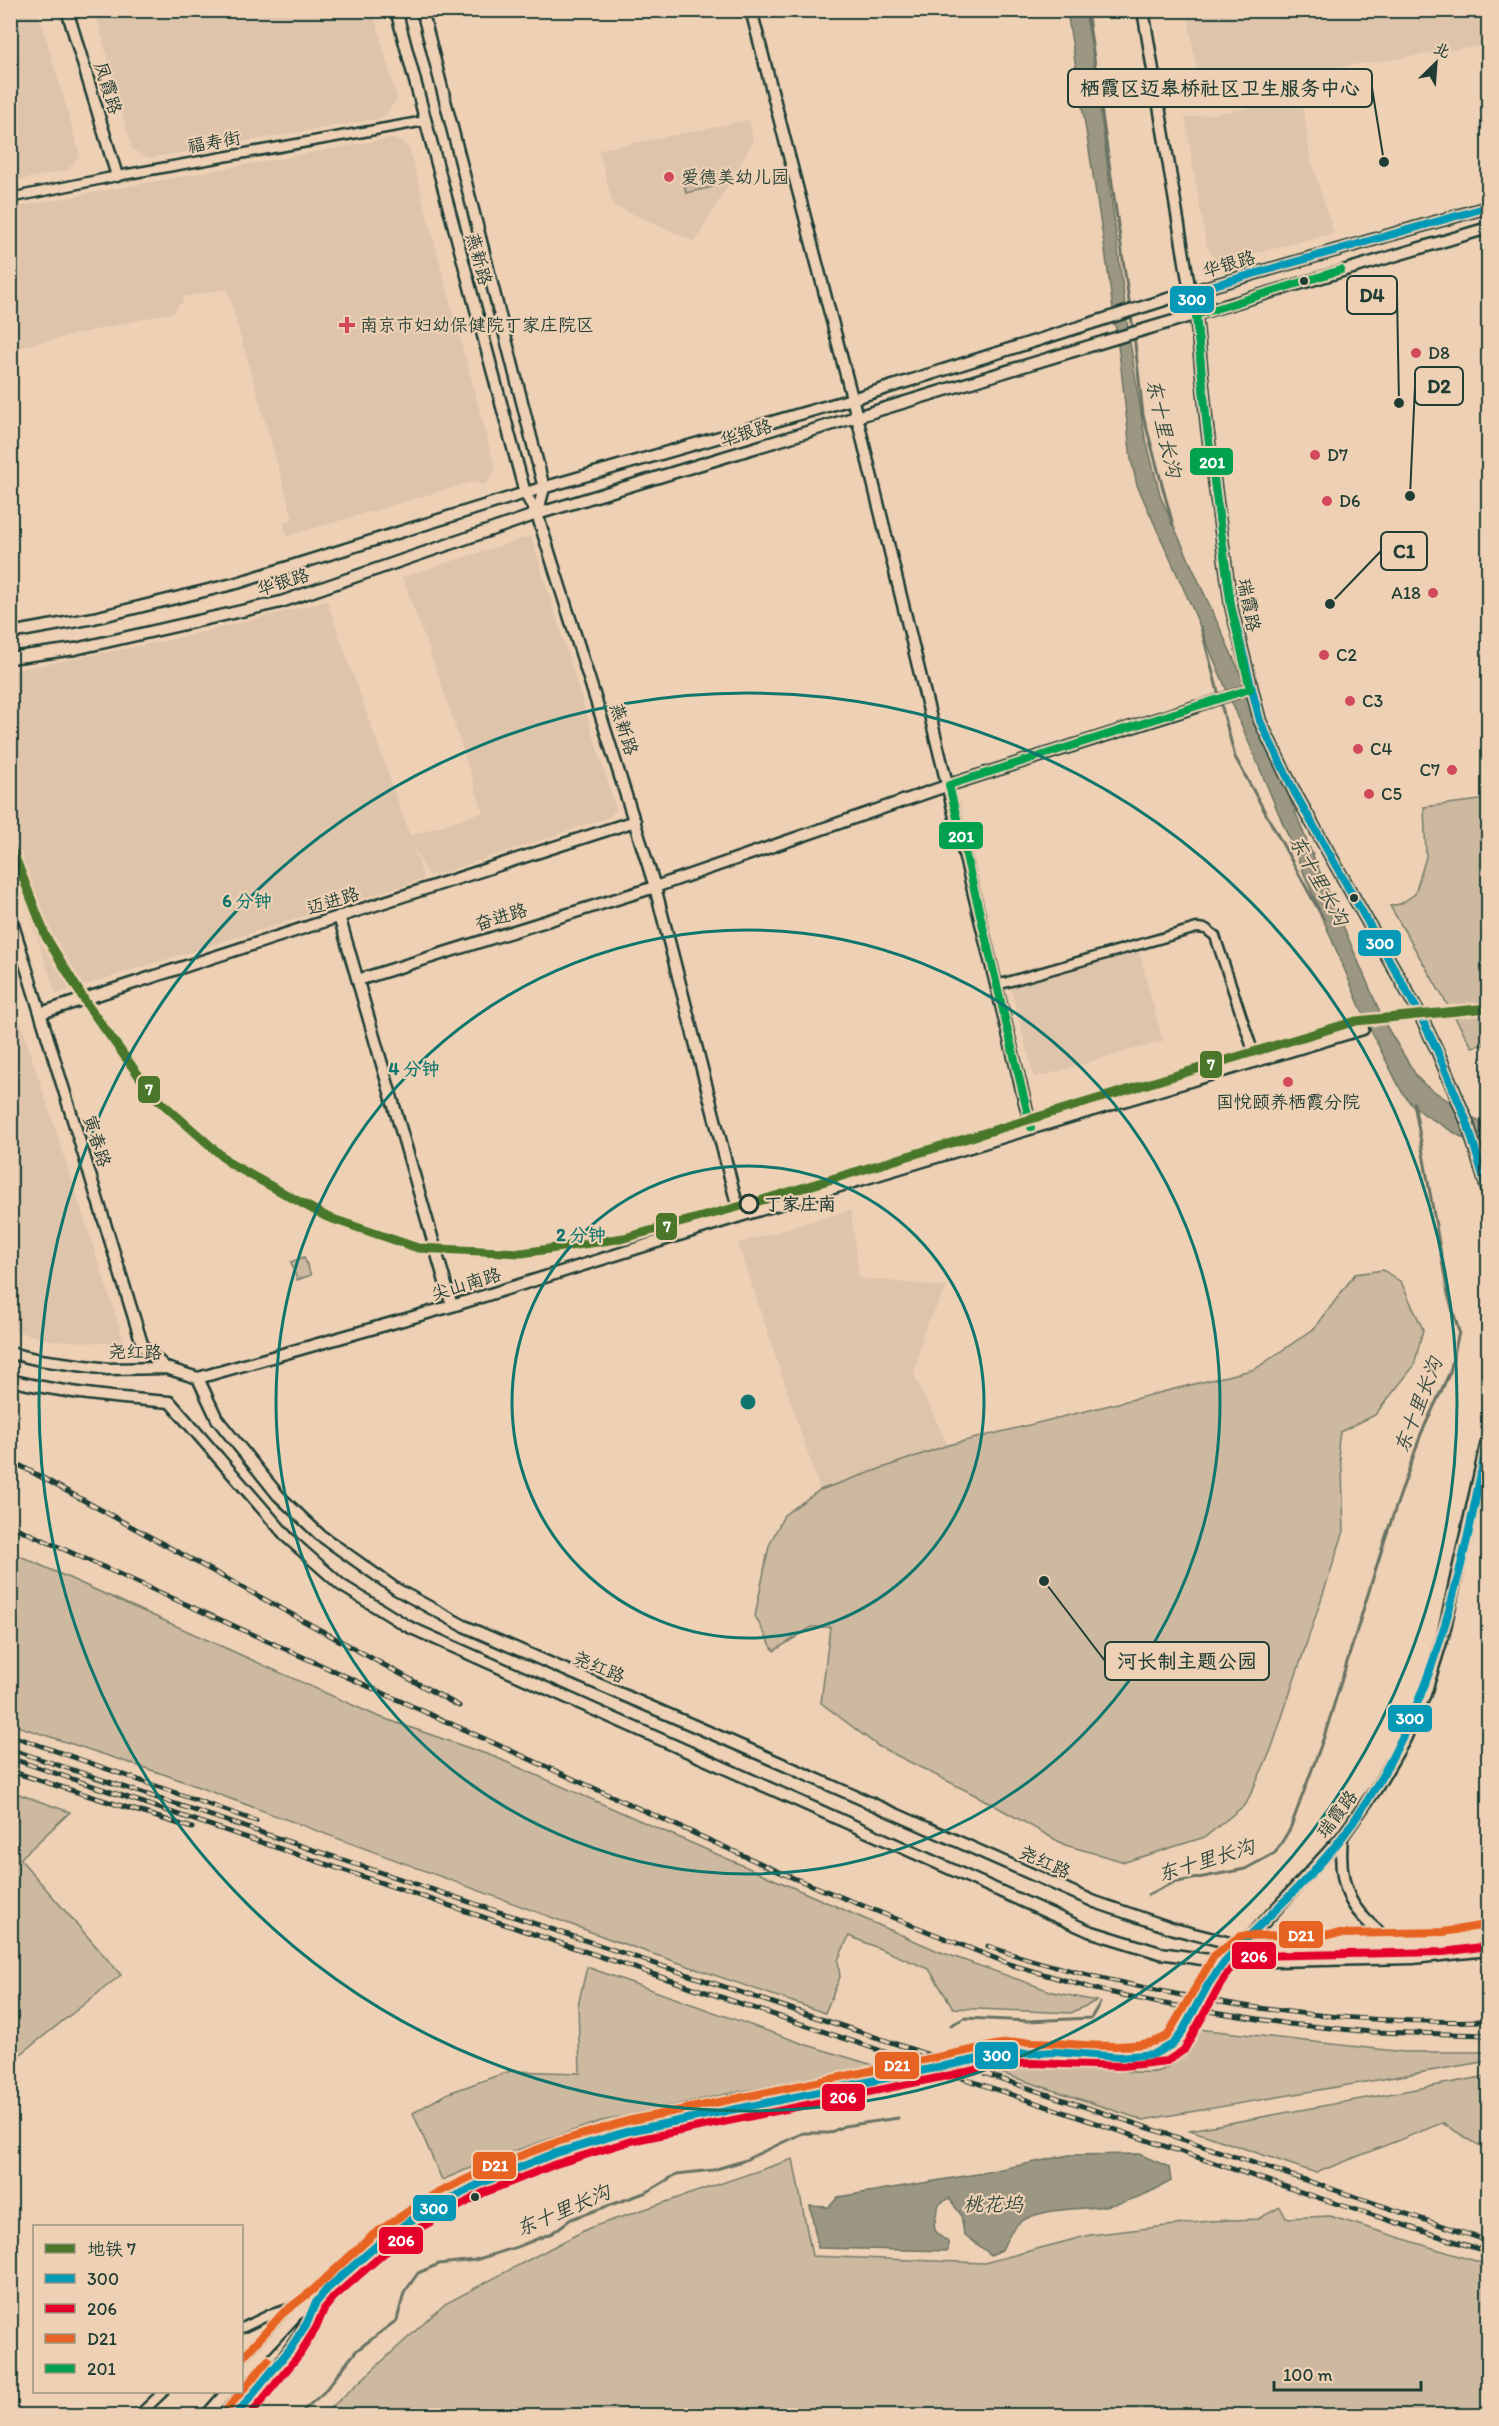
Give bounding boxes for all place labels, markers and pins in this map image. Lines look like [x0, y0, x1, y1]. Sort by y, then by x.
callout: 栖霞区迈皋桥社区卫生服务中心 [1068, 69, 1372, 107]
place label: 爱德美幼儿园 [681, 166, 789, 188]
marker: 爱德美幼儿园 [662, 170, 676, 184]
unlabelled marker [1298, 275, 1310, 287]
callout: D4 [1347, 276, 1397, 314]
place label: 南京市妇幼保健院丁家庄院区 [360, 314, 594, 336]
marker: 南京市妇幼保健院丁家庄院区 [338, 316, 356, 334]
place label: D8 [1428, 342, 1450, 364]
marker: D8 [1409, 346, 1423, 360]
callout: D2 [1415, 367, 1463, 405]
place label: D7 [1327, 444, 1348, 466]
marker: D7 [1308, 448, 1322, 462]
place label: D6 [1339, 490, 1360, 512]
marker: D6 [1320, 494, 1334, 508]
callout: C1 [1381, 532, 1427, 570]
place label: A18 [1391, 582, 1421, 604]
marker: A18 [1426, 586, 1440, 600]
place label: C2 [1336, 644, 1358, 666]
marker: C2 [1317, 648, 1331, 662]
place label: C3 [1362, 690, 1384, 712]
marker: C3 [1343, 694, 1357, 708]
place label: C4 [1370, 738, 1393, 760]
marker: C4 [1351, 742, 1365, 756]
place label: C7 [1419, 759, 1440, 781]
marker: C7 [1445, 763, 1459, 777]
place label: C5 [1381, 783, 1402, 805]
marker: C5 [1362, 787, 1376, 801]
unlabelled marker [1348, 892, 1360, 904]
marker: 国悦颐养栖霞分院 [1281, 1075, 1295, 1089]
place label: 国悦颐养栖霞分院 [1216, 1091, 1360, 1113]
place label: 丁家庄南 [764, 1193, 836, 1215]
marker: 丁家庄南 [739, 1194, 759, 1214]
centre of rings [738, 1392, 758, 1412]
callout: 河长制主题公园 [1105, 1642, 1269, 1680]
unlabelled marker [469, 2191, 481, 2203]

